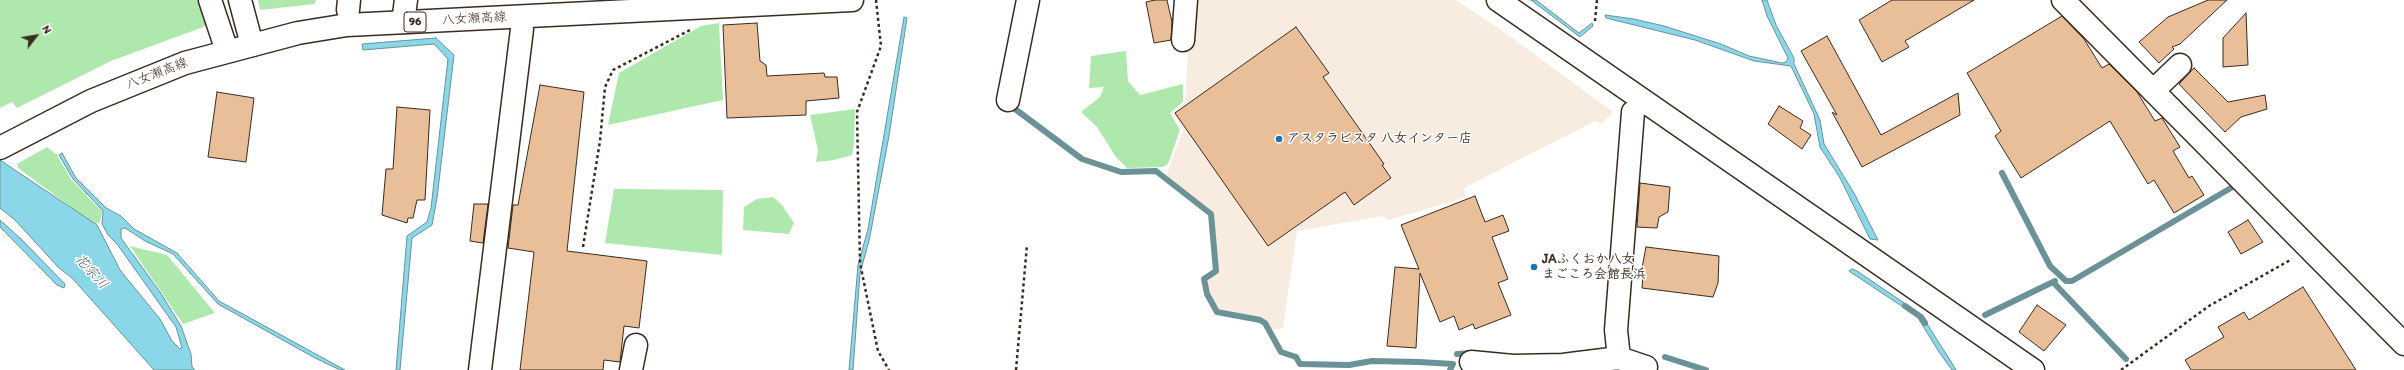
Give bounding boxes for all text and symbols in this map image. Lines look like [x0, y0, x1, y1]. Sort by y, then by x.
street label: 八女瀬高線 [441, 10, 507, 28]
road number: 96 [404, 12, 426, 32]
north arrow [16, 16, 56, 56]
text: N [39, 23, 54, 36]
street label: 八女瀬高線 [124, 55, 190, 93]
place label: アスタラビスタ 八女インター店 [1287, 131, 1472, 147]
marker: アスタラビスタ 八女インター店 [1274, 134, 1284, 144]
water label: 花宗川 [71, 251, 111, 293]
place label: JAふくおか八女 まごころ会館長浜 [1542, 252, 1646, 283]
marker: JAふくおか八女 まごころ会館長浜 [1529, 262, 1539, 272]

